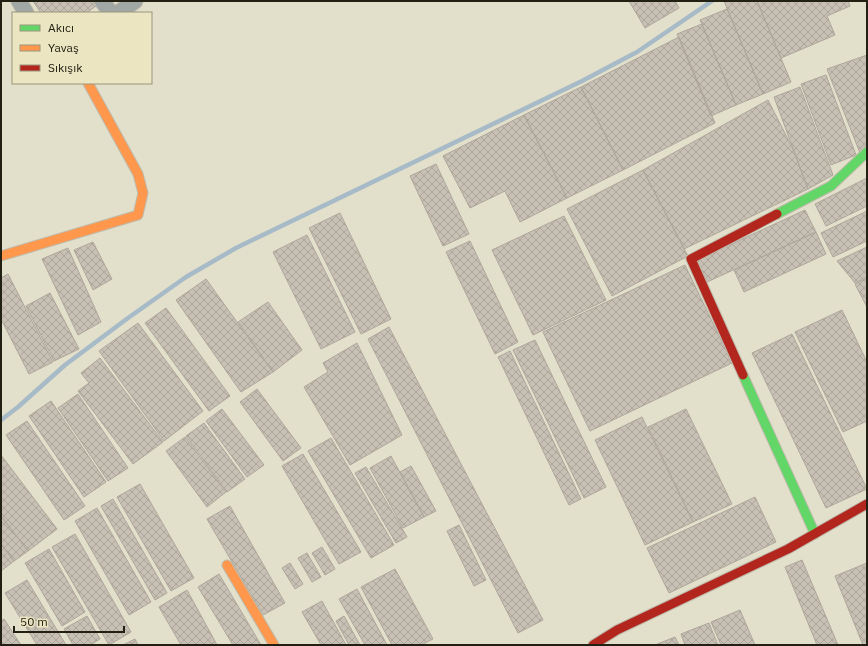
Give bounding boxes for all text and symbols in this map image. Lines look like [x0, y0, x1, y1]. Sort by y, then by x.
legend [12, 12, 152, 84]
text: Akıcı [48, 20, 74, 35]
text: Yavaş [48, 40, 79, 55]
text: Sıkışık [48, 60, 83, 75]
scale bar [14, 608, 124, 634]
text: 50 m [20, 614, 48, 629]

